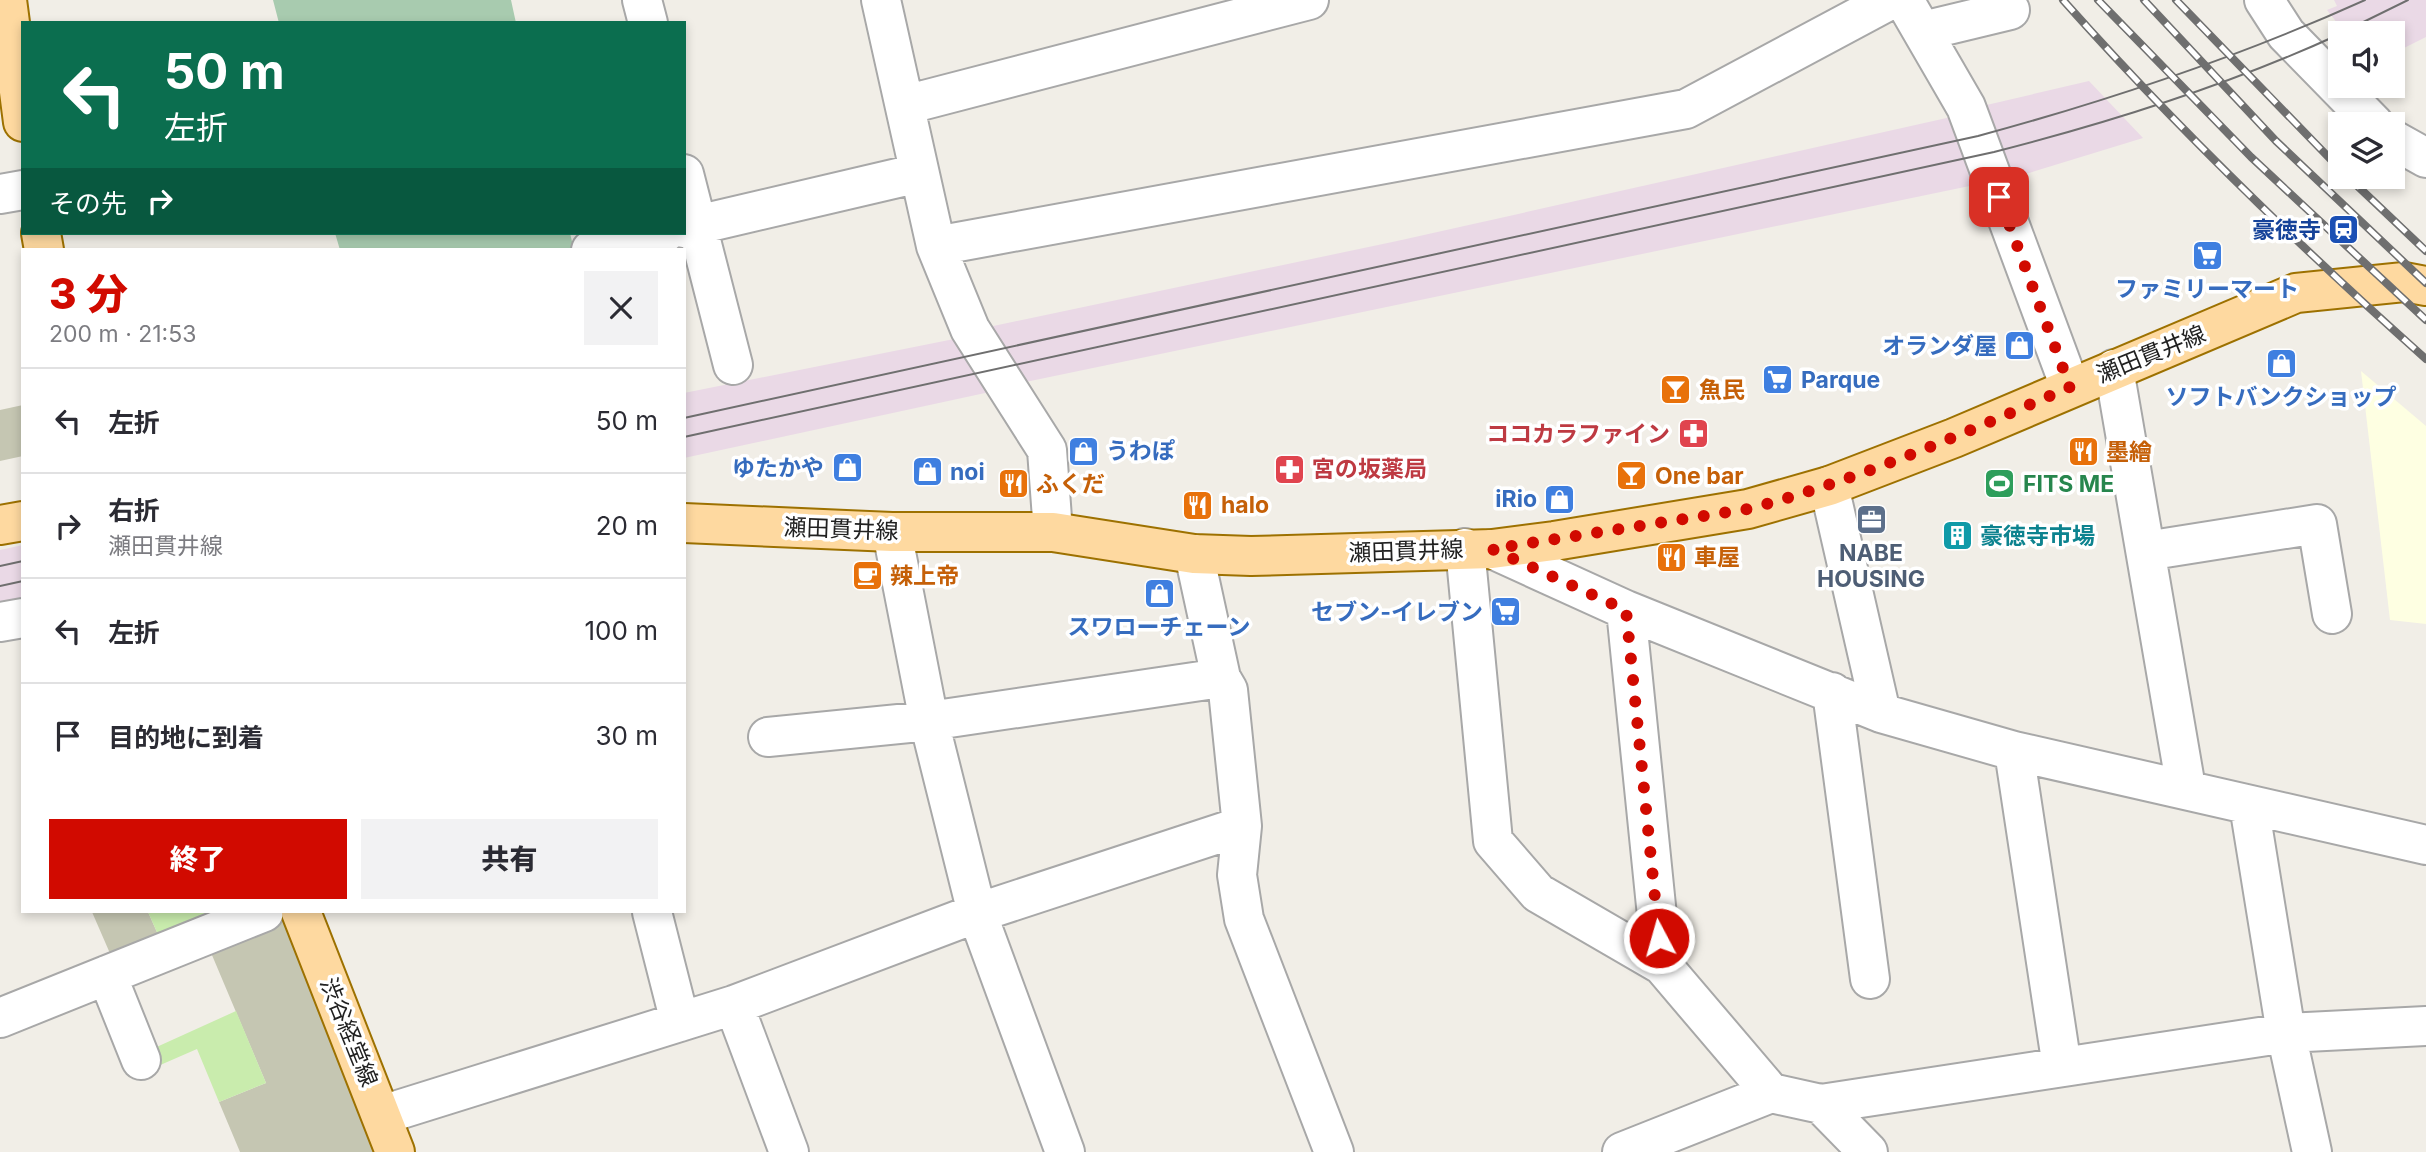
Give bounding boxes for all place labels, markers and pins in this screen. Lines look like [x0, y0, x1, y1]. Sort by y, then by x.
pin [1969, 167, 2029, 227]
station icon: 豪徳寺 [2327, 213, 2361, 247]
place label: 豪徳寺 [2252, 216, 2321, 244]
supermarket icon: ファミリーマート [2190, 238, 2224, 272]
place label: ファミリーマート [2115, 275, 2299, 303]
shop icon: オランダ屋 [2003, 329, 2037, 363]
place label: オランダ屋 [1882, 332, 1997, 360]
shop icon: ソフトバンクショップ [2264, 346, 2298, 380]
supermarket icon: Parque [1761, 363, 1795, 397]
place label: Parque [1801, 366, 1880, 394]
bar icon: 魚民 [1659, 373, 1693, 407]
place label: 魚民 [1699, 376, 1745, 404]
place label: ソフトバンクショップ [2165, 383, 2397, 411]
pharmacy icon: ココカラファイン [1676, 417, 1710, 451]
place label: ココカラファイン [1486, 420, 1670, 448]
shop icon: うわぽ [1066, 434, 1100, 468]
restaurant icon: 墨繪 [2066, 435, 2100, 469]
place label: うわぽ [1106, 437, 1175, 465]
place label: 墨繪 [2106, 438, 2152, 466]
shop icon: ゆたかや [830, 451, 864, 485]
pharmacy icon: 宮の坂薬局 [1272, 452, 1306, 486]
place label: ゆたかや [732, 454, 824, 482]
shop icon: noi [910, 455, 944, 489]
place label: 宮の坂薬局 [1312, 455, 1427, 483]
place label: noi [950, 458, 985, 486]
bar icon: One bar [1615, 459, 1649, 493]
place label: One bar [1655, 462, 1744, 490]
restaurant icon: ふくだ [996, 467, 1030, 501]
sports icon: FITS ME [1983, 467, 2017, 501]
place label: ふくだ [1036, 470, 1105, 498]
place label: FITS ME [2023, 470, 2114, 498]
shop icon: iRio [1543, 482, 1577, 516]
place label: iRio [1495, 485, 1537, 513]
restaurant icon: halo [1181, 488, 1215, 522]
place label: halo [1221, 491, 1269, 519]
office icon: NABE HOUSING [1854, 502, 1888, 536]
building icon: 豪徳寺市場 [1940, 519, 1974, 553]
place label: 豪徳寺市場 [1980, 522, 2095, 550]
place label: NABE HOUSING [1817, 539, 1925, 593]
restaurant icon: 車屋 [1654, 540, 1688, 574]
place label: 車屋 [1694, 543, 1740, 571]
cafe icon: 辣上帝 [850, 559, 884, 593]
place label: 辣上帝 [890, 562, 959, 590]
shop icon: スワローチェーン [1142, 576, 1176, 610]
supermarket icon: セブン-イレブン [1489, 595, 1523, 629]
place label: セブン-イレブン [1311, 598, 1483, 626]
place label: スワローチェーン [1068, 613, 1250, 641]

